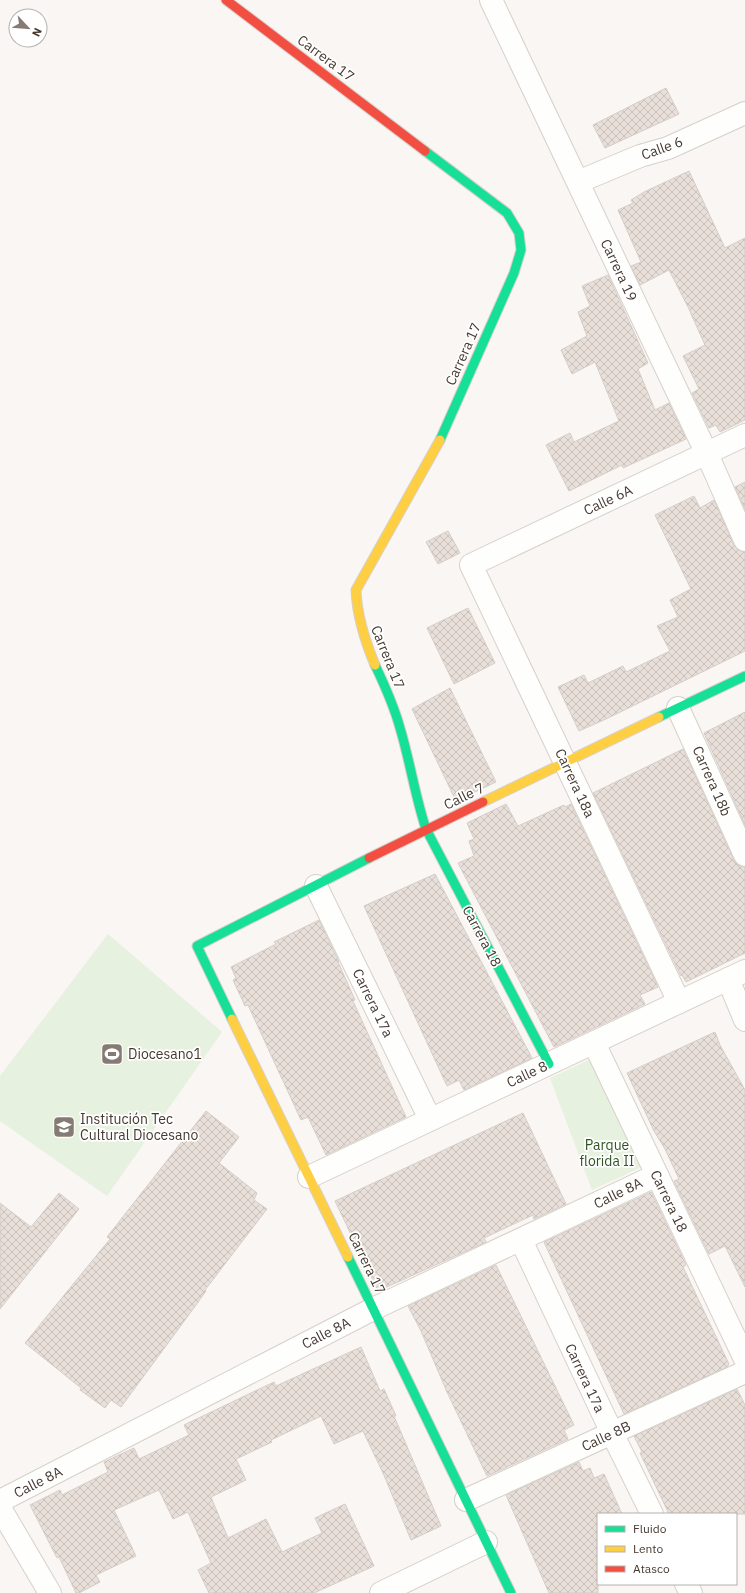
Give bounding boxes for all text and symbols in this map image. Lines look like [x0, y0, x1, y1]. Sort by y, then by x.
north arrow [8, 8, 48, 48]
text: N [29, 26, 45, 39]
street label: Carrera 17 [294, 31, 358, 85]
street label: Calle 6 [639, 132, 685, 164]
street label: Carrera 19 [597, 236, 641, 304]
street label: Carrera 17 [441, 320, 485, 388]
street label: Calle 6A [581, 481, 635, 519]
street label: Carrera 17 [367, 623, 409, 691]
street label: Carrera 18b [689, 743, 735, 819]
street label: Carrera 18a [551, 746, 599, 821]
street label: Calle 7 [441, 778, 487, 814]
street label: Carrera 18 [458, 902, 506, 970]
street label: Carrera 17a [349, 966, 398, 1041]
sports icon: Diocesano1 [99, 1041, 125, 1067]
place label: Diocesano1 [128, 1045, 202, 1063]
street label: Calle 8 [504, 1057, 550, 1091]
place label: Institución Tec Cultural Diocesano [80, 1110, 199, 1144]
school or university icon: Institución Tec Cultural Diocesano [51, 1114, 77, 1140]
park label: Parque florida II [580, 1136, 634, 1170]
street label: Carrera 18 [646, 1167, 692, 1235]
street label: Calle 8A [591, 1173, 645, 1213]
street label: Carrera 17 [344, 1229, 390, 1297]
street label: Calle 8A [299, 1313, 353, 1353]
street label: Carrera 17a [561, 1341, 609, 1416]
street label: Calle 8B [579, 1417, 633, 1455]
street label: Calle 8A [11, 1462, 65, 1502]
legend [597, 1513, 737, 1585]
text: Fluido [633, 1521, 667, 1536]
text: Lento [633, 1541, 663, 1556]
text: Atasco [633, 1561, 670, 1576]

